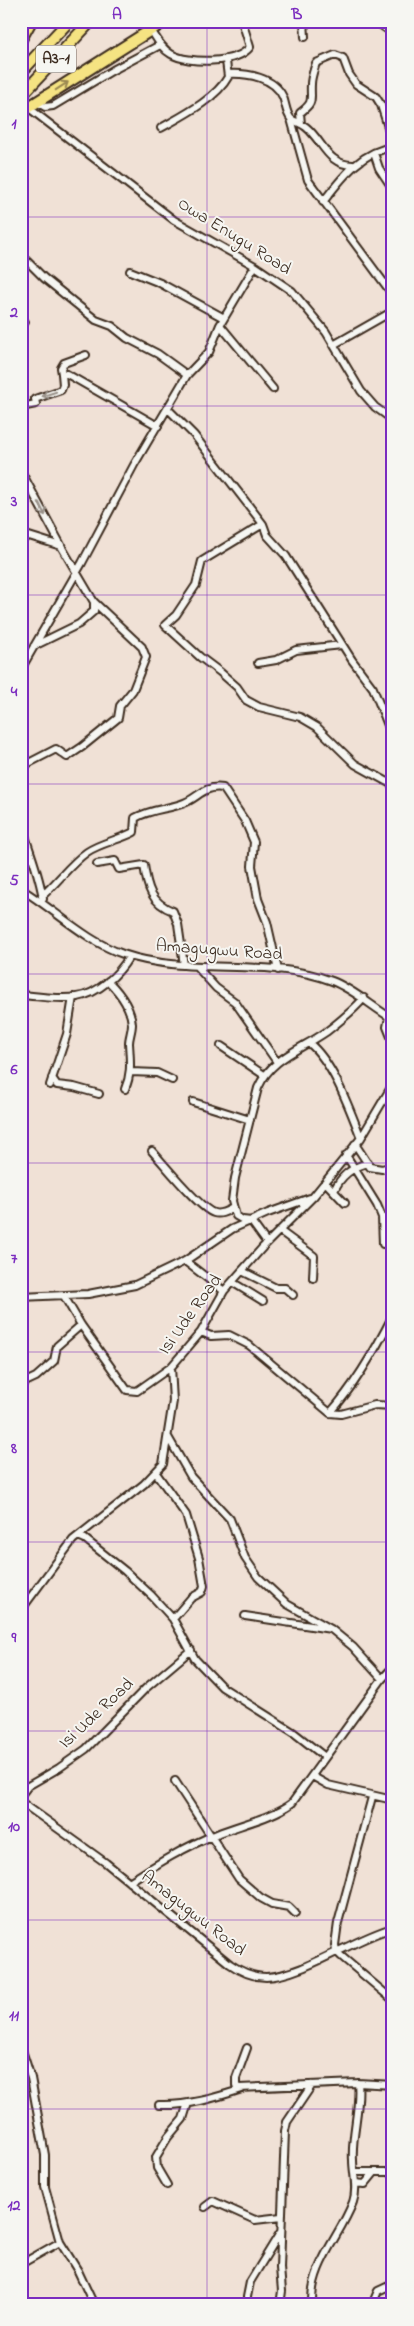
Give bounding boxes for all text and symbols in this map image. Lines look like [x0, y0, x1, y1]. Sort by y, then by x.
text: A [112, 3, 122, 27]
text: B [291, 3, 303, 27]
road number: A3-1 [36, 46, 76, 72]
one-way arrow [55, 81, 69, 91]
text: 1 [11, 112, 17, 136]
street label: Owa Enugu Road [172, 192, 296, 283]
text: 2 [9, 301, 18, 325]
one-way arrow [41, 390, 57, 400]
text: 3 [10, 490, 18, 514]
one-way arrow [38, 501, 47, 516]
text: 4 [10, 680, 18, 704]
text: 5 [9, 869, 19, 893]
street label: Amagugwu Road [155, 934, 283, 969]
text: 6 [9, 1058, 18, 1082]
text: 7 [11, 1247, 18, 1271]
street label: Isi Ude Road [153, 1269, 229, 1361]
text: 8 [10, 1437, 17, 1461]
text: 9 [11, 1626, 17, 1650]
street label: Isi Ude Road [54, 1672, 140, 1756]
text: 10 [8, 1815, 20, 1839]
street label: Amagugwu Road [134, 1865, 251, 1964]
text: 11 [9, 2004, 20, 2028]
text: 12 [7, 2194, 21, 2218]

